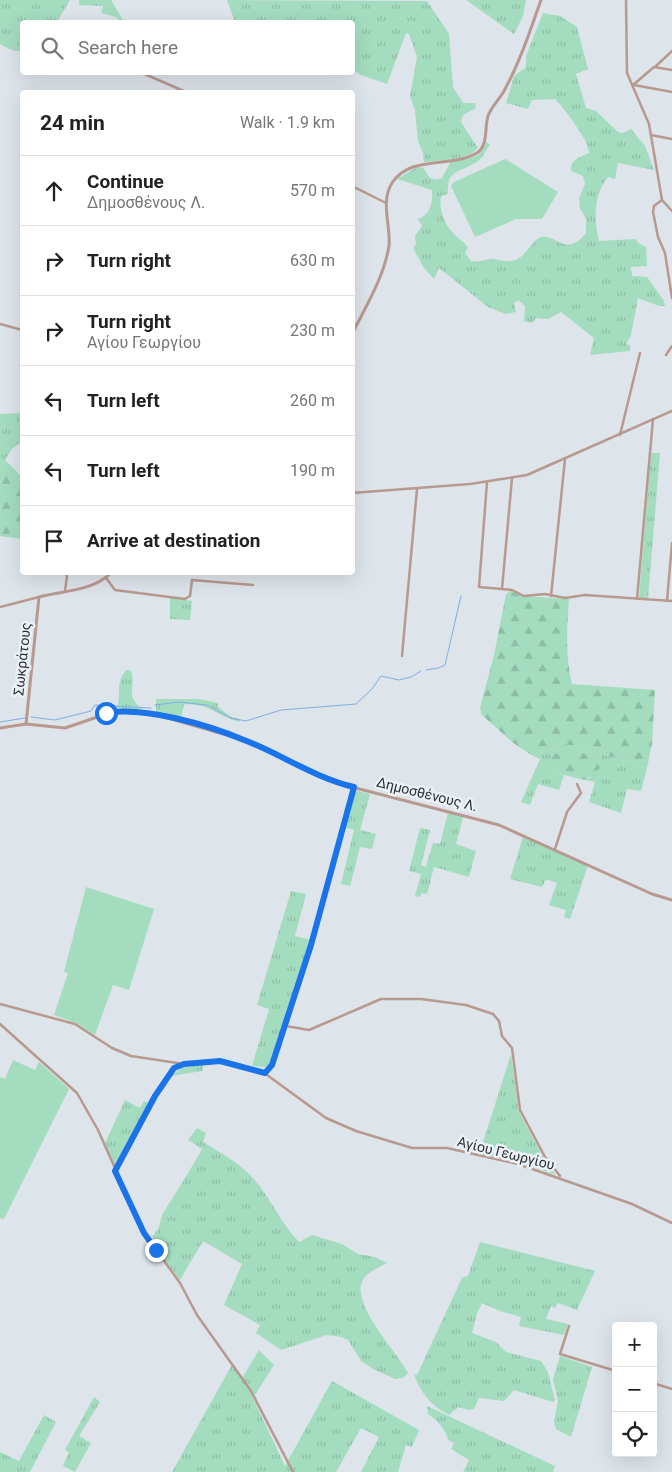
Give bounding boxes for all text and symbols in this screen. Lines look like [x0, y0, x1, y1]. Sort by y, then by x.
search box [20, 20, 355, 75]
icon: search [38, 34, 66, 62]
text: Search here [78, 36, 178, 59]
text: 24 min [40, 111, 105, 135]
text: Walk · 1.9 km [240, 113, 335, 132]
text: Continue [87, 170, 164, 193]
icon: ahead [40, 177, 68, 205]
text: 570 m [290, 181, 335, 200]
text: Δημοσθένους Λ. [87, 193, 205, 212]
icon: right [40, 247, 68, 275]
text: Turn right [87, 249, 171, 272]
text: 630 m [290, 251, 335, 270]
text: Turn right [87, 310, 171, 333]
icon: right [40, 317, 68, 345]
text: 230 m [290, 321, 335, 340]
text: Αγίου Γεωργίου [87, 333, 201, 352]
icon: left [40, 387, 68, 415]
text: Turn left [87, 389, 160, 412]
text: 260 m [290, 391, 335, 410]
icon: left [40, 457, 68, 485]
text: Turn left [87, 459, 160, 482]
text: 190 m [290, 461, 335, 480]
icon: arrive [40, 527, 68, 555]
text: Arrive at destination [87, 529, 260, 552]
street label: Σωκράτους [10, 622, 34, 696]
route start [95, 702, 118, 725]
street label: Δημοσθένους Λ. [375, 774, 479, 814]
street label: Αγίου Γεωργίου [456, 1133, 556, 1173]
route end [145, 1239, 168, 1262]
map controls [612, 1322, 657, 1457]
button: + [612, 1322, 657, 1367]
button: − [612, 1367, 657, 1412]
button: locate [612, 1412, 657, 1457]

